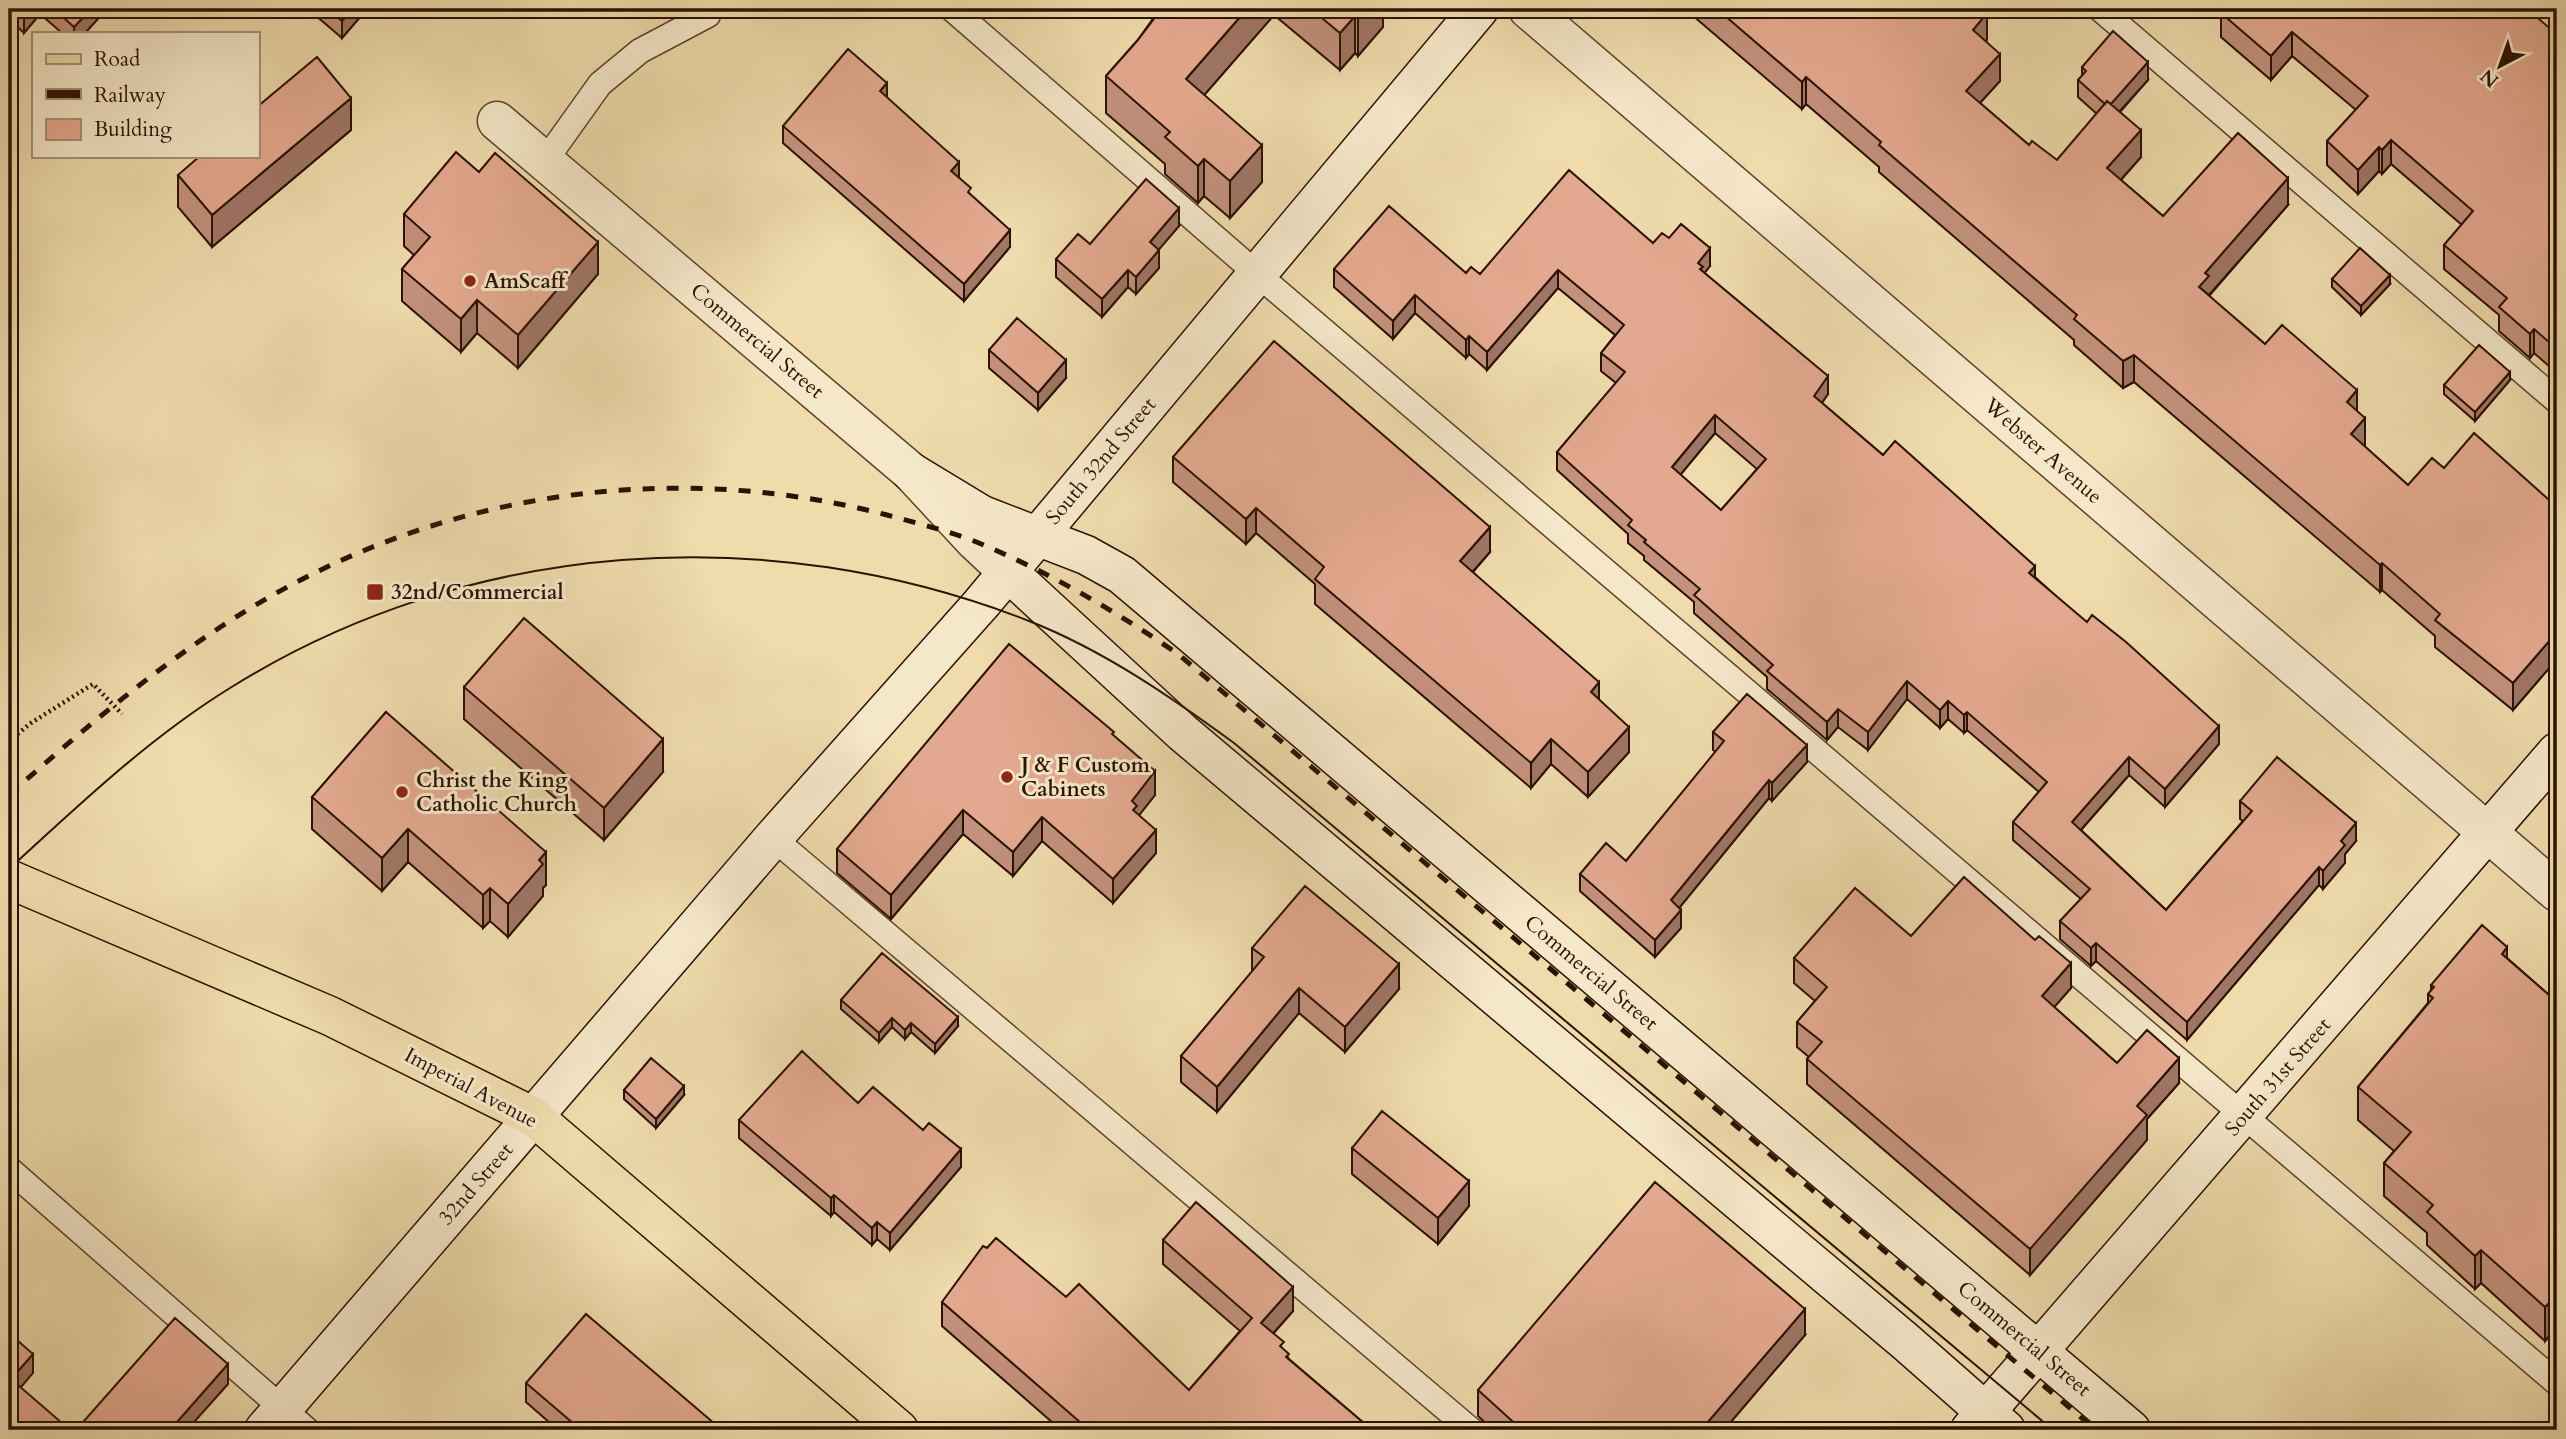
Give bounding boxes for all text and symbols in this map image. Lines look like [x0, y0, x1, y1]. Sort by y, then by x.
legend [32, 32, 259, 158]
north arrow [2464, 32, 2534, 102]
text: Road [94, 45, 140, 74]
text: N [2474, 63, 2504, 93]
text: Railway [94, 81, 166, 110]
text: Building [94, 115, 172, 144]
place label: AmScaff [484, 267, 569, 296]
marker: AmScaff [462, 273, 478, 289]
street label: Commercial Street [684, 276, 830, 406]
street label: South 32nd Street [1039, 391, 1163, 531]
street label: Webster Avenue [1977, 391, 2109, 511]
place label: 32nd/Commercial [391, 578, 564, 607]
marker: 32nd/Commercial [365, 582, 385, 602]
place label: J & F Custom Cabinets [1018, 751, 1151, 804]
place label: Christ the King Catholic Church [416, 766, 577, 819]
marker: J & F Custom Cabinets [999, 769, 1015, 785]
marker: Christ the King Catholic Church [394, 784, 410, 800]
street label: Commercial Street [1518, 908, 1664, 1038]
street label: South 31st Street [2218, 1011, 2338, 1143]
street label: Imperial Avenue [399, 1041, 543, 1135]
street label: 32nd Street [432, 1136, 520, 1232]
street label: Commercial Street [1951, 1274, 2097, 1404]

